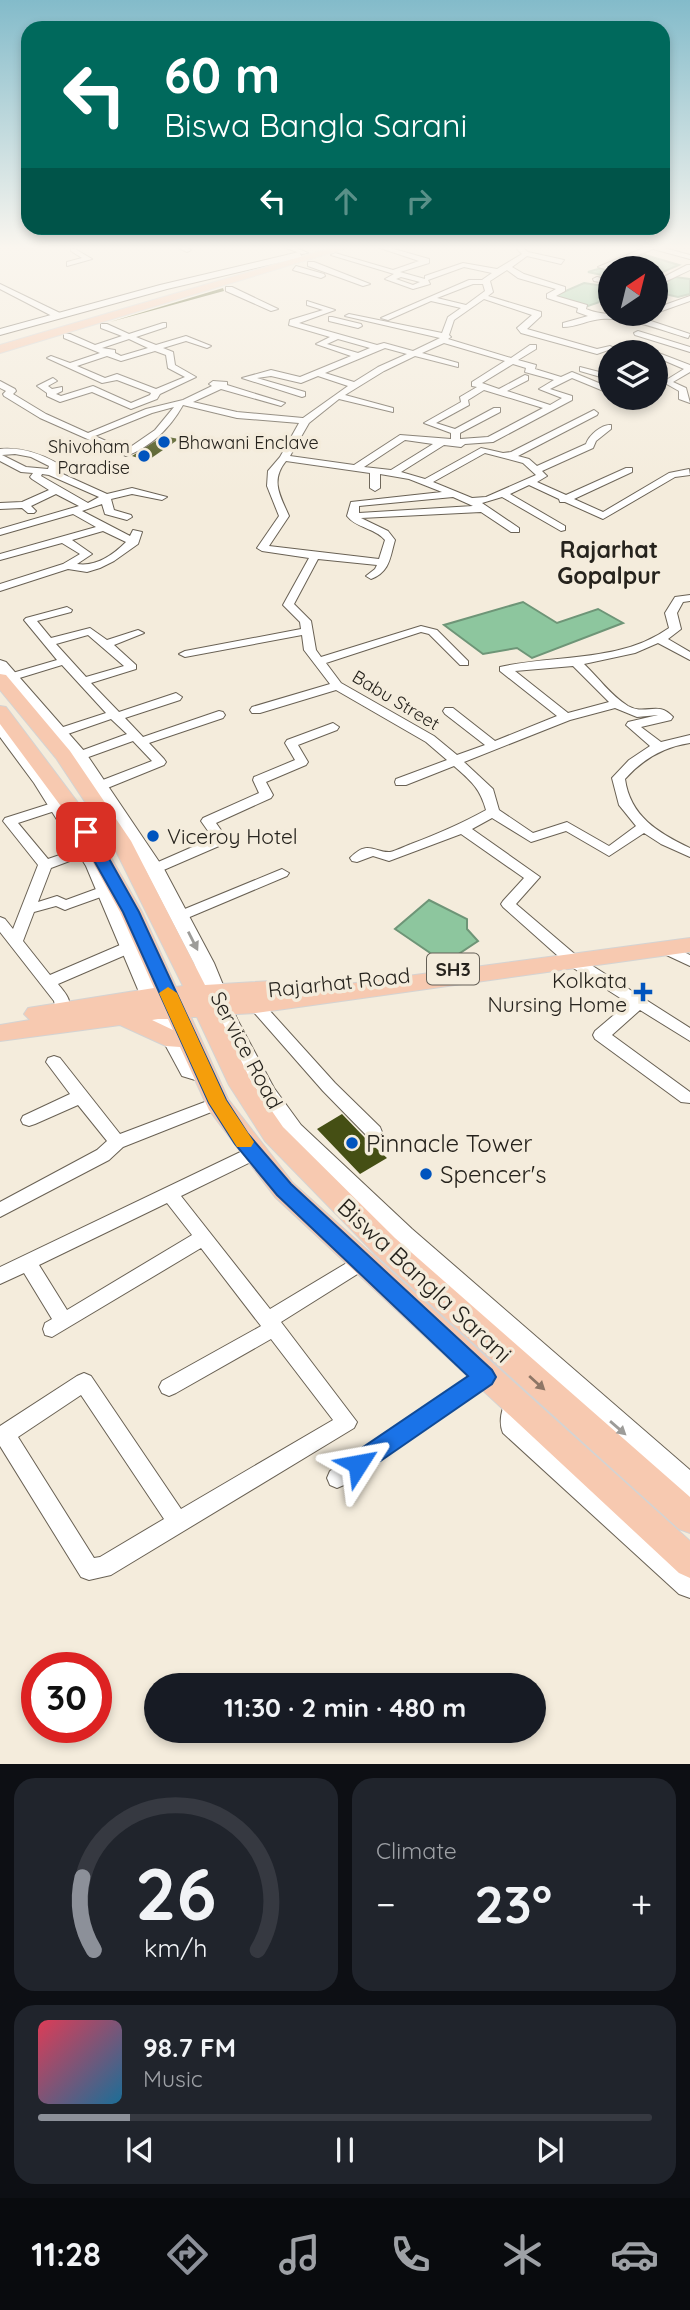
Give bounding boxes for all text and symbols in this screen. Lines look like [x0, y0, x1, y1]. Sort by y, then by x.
text: 60 m [164, 44, 280, 105]
icon: left [49, 49, 140, 140]
text: Biswa Bangla Sarani [164, 105, 467, 145]
icon: left [254, 182, 292, 220]
icon: ahead [327, 182, 365, 220]
icon: right [400, 182, 438, 220]
north arrow [598, 256, 668, 326]
map controls [598, 256, 668, 410]
button: layers [598, 340, 668, 410]
place label: Bhawani Enclave [178, 431, 319, 454]
marker: Bhawani Enclave [156, 434, 172, 450]
place label: Shivoham Paradise [48, 435, 130, 479]
marker: Shivoham Paradise [136, 448, 152, 464]
district label: Rajarhat Gopalpur [557, 535, 661, 590]
street label: Babu Street [348, 665, 444, 735]
pin [56, 802, 116, 862]
icon: arrive [67, 813, 105, 851]
place label: Viceroy Hotel [167, 823, 298, 849]
marker: Viceroy Hotel [145, 828, 161, 844]
one-way arrow [187, 931, 198, 951]
road number: SH3 [427, 953, 479, 984]
street label: Rajarhat Road [267, 962, 411, 1002]
place label: Kolkata Nursing Home [488, 967, 627, 1017]
marker: Kolkata Nursing Home [633, 982, 653, 1002]
street label: Service Road [205, 987, 289, 1113]
place label: Pinnacle Tower [366, 1128, 533, 1158]
marker: Pinnacle Tower [344, 1135, 360, 1151]
place label: Spencer's [440, 1159, 547, 1189]
marker: Spencer's [418, 1166, 434, 1182]
street label: Biswa Bangla Sarani [332, 1191, 518, 1369]
one-way arrow [528, 1375, 545, 1391]
one-way arrow [609, 1419, 626, 1435]
position arrow [321, 1427, 395, 1501]
speed limit sign: 30 [21, 1652, 112, 1743]
text: 11:30 · 2 min · 480 m [224, 1691, 466, 1724]
text: Climate [376, 1836, 457, 1865]
text: 26 [135, 1848, 217, 1939]
text: 23° [474, 1871, 552, 1936]
text: − [376, 1880, 396, 1928]
text: + [631, 1880, 652, 1928]
text: km/h [144, 1932, 208, 1963]
text: 98.7 FM [143, 2031, 236, 2064]
text: Music [143, 2064, 203, 2093]
icon: previous [121, 2131, 159, 2169]
icon: pause [326, 2131, 364, 2169]
icon: next [531, 2131, 569, 2169]
icon: directions [163, 2230, 212, 2279]
icon: music [275, 2230, 324, 2279]
icon: phone [386, 2230, 435, 2279]
icon: climate [498, 2230, 547, 2279]
icon: car [610, 2230, 659, 2279]
text: 11:28 [31, 2234, 101, 2274]

